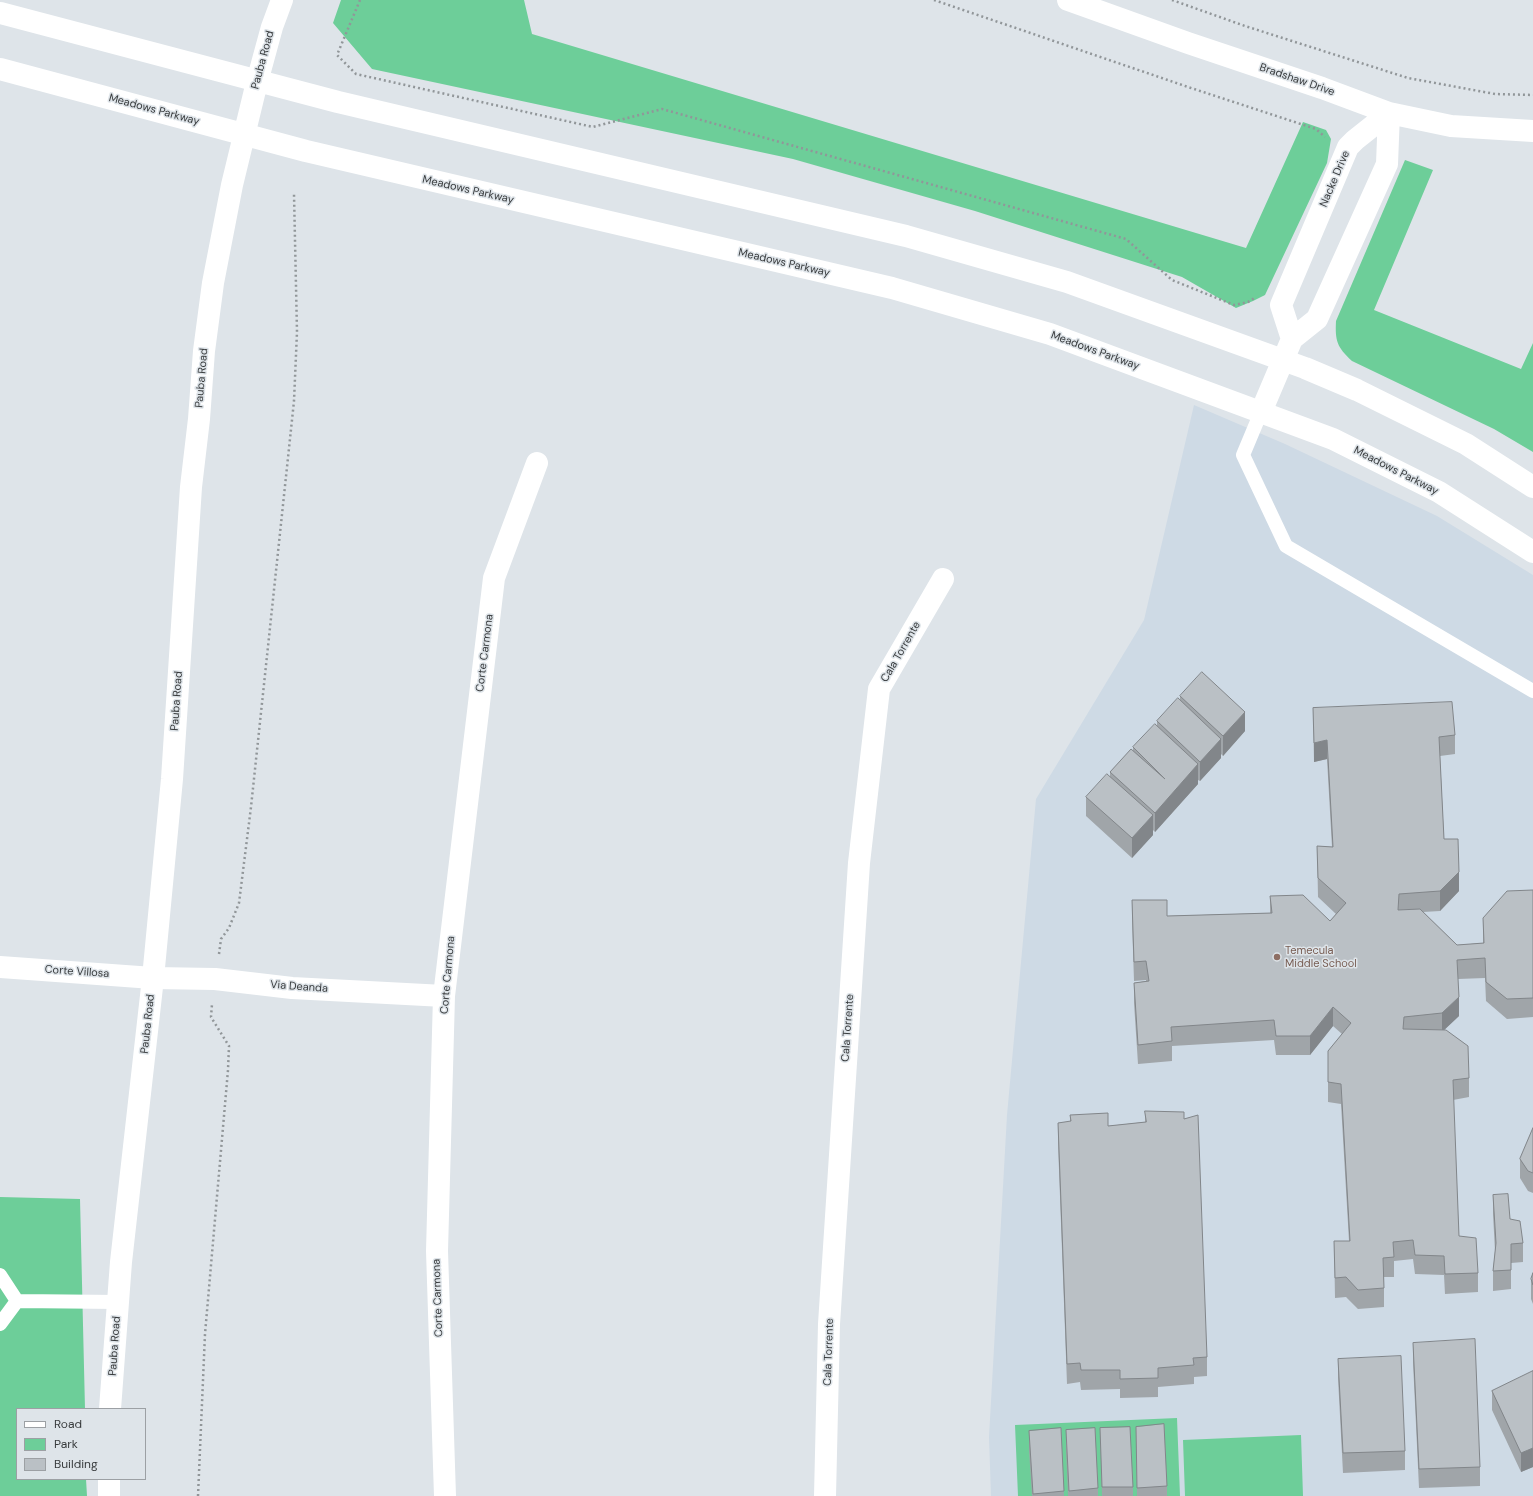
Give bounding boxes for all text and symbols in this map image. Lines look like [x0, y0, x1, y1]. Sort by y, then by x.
street label: Pauba Road [249, 29, 277, 91]
street label: Bradshaw Drive [1258, 61, 1336, 99]
street label: Meadows Parkway [107, 92, 201, 128]
street label: Nacke Drive [1317, 149, 1353, 209]
street label: Meadows Parkway [421, 173, 515, 207]
street label: Meadows Parkway [737, 246, 831, 280]
street label: Meadows Parkway [1049, 329, 1141, 373]
street label: Pauba Road [193, 348, 211, 408]
street label: Meadows Parkway [1351, 444, 1441, 498]
street label: Corte Carmona [474, 613, 496, 693]
street label: Cala Torrente [878, 619, 924, 685]
street label: Pauba Road [168, 671, 186, 731]
street label: Corte Carmona [438, 935, 458, 1015]
place label: Temecula Middle School [1285, 944, 1357, 970]
marker: Temecula Middle School [1272, 952, 1282, 962]
street label: Corte Villosa [44, 963, 110, 981]
street label: Via Deanda [270, 978, 328, 996]
street label: Pauba Road [138, 994, 158, 1054]
street label: Cala Torrente [839, 994, 857, 1062]
street label: Corte Carmona [430, 1259, 446, 1337]
street label: Pauba Road [106, 1316, 124, 1376]
street label: Cala Torrente [821, 1318, 837, 1386]
legend [16, 1408, 146, 1480]
text: Road [54, 1416, 82, 1432]
text: Park [54, 1436, 78, 1452]
text: Building [54, 1456, 98, 1472]

